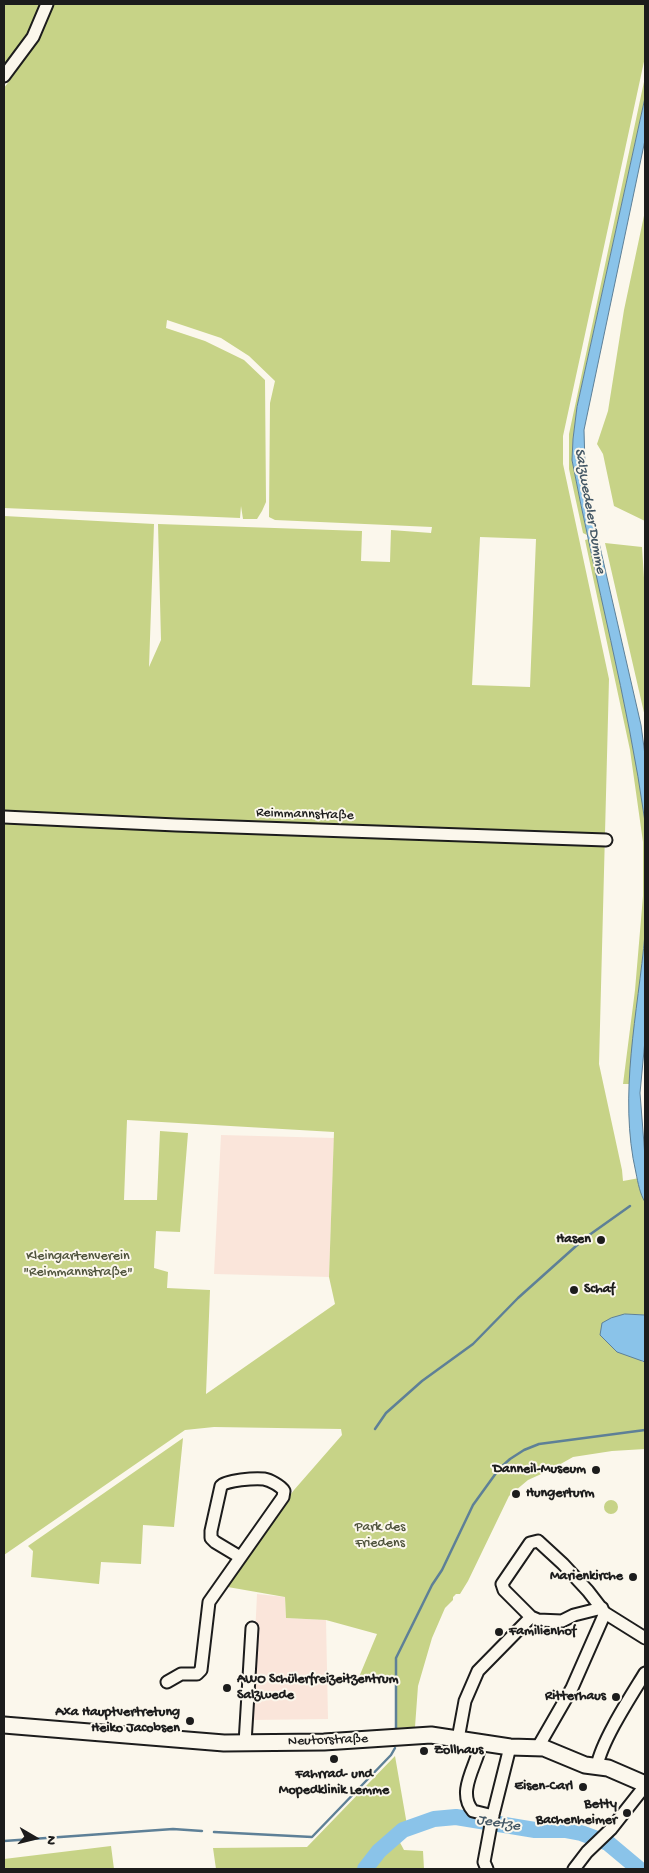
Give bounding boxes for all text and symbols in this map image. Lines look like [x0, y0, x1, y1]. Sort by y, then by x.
water label: Salzwedeler Dumme [569, 447, 609, 575]
street label: Reimmannstraße [256, 805, 354, 825]
place label: Hasen [556, 1232, 591, 1248]
marker: Hasen [595, 1234, 607, 1246]
park label: Kleingartenverein "Reimmannstraße" [23, 1249, 133, 1282]
place label: Schaf [584, 1282, 615, 1298]
marker: Schaf [568, 1284, 580, 1296]
place label: Danneil-Museum [493, 1462, 586, 1478]
marker: Danneil-Museum [590, 1464, 602, 1476]
place label: Hungerturm [526, 1486, 595, 1502]
marker: Hungerturm [510, 1488, 522, 1500]
park label: Park des Friedens [355, 1520, 405, 1552]
place label: Marienkirche [550, 1569, 623, 1585]
marker: Marienkirche [627, 1571, 639, 1583]
place label: Familienhof [509, 1624, 576, 1640]
marker: Familienhof [493, 1626, 505, 1638]
place label: AWO Schülerfreizeitzentrum Salzwede [237, 1672, 398, 1704]
marker: AWO Schülerfreizeitzentrum Salzwede [221, 1682, 233, 1694]
place label: Ritterhaus [545, 1689, 606, 1705]
marker: Ritterhaus [610, 1691, 622, 1703]
place label: Axa Hauptvertretung Heiko Jacobsen [55, 1705, 180, 1738]
marker: Axa Hauptvertretung Heiko Jacobsen [184, 1715, 196, 1727]
street label: Neutorstraße [288, 1731, 368, 1751]
place label: Zollhaus [434, 1743, 484, 1759]
marker: Zollhaus [418, 1745, 430, 1757]
marker: Fahrrad- und Mopedklinik Lemme [328, 1753, 340, 1765]
place label: Fahrrad- und Mopedklinik Lemme [279, 1767, 389, 1800]
place label: Eisen-Carl [514, 1779, 573, 1795]
marker: Eisen-Carl [577, 1781, 589, 1793]
place label: Betty Bachenheimer [536, 1797, 617, 1830]
marker: Betty Bachenheimer [621, 1807, 633, 1819]
water label: Jeetze [475, 1812, 521, 1836]
north arrow [10, 1813, 60, 1863]
text: N [41, 1834, 59, 1846]

